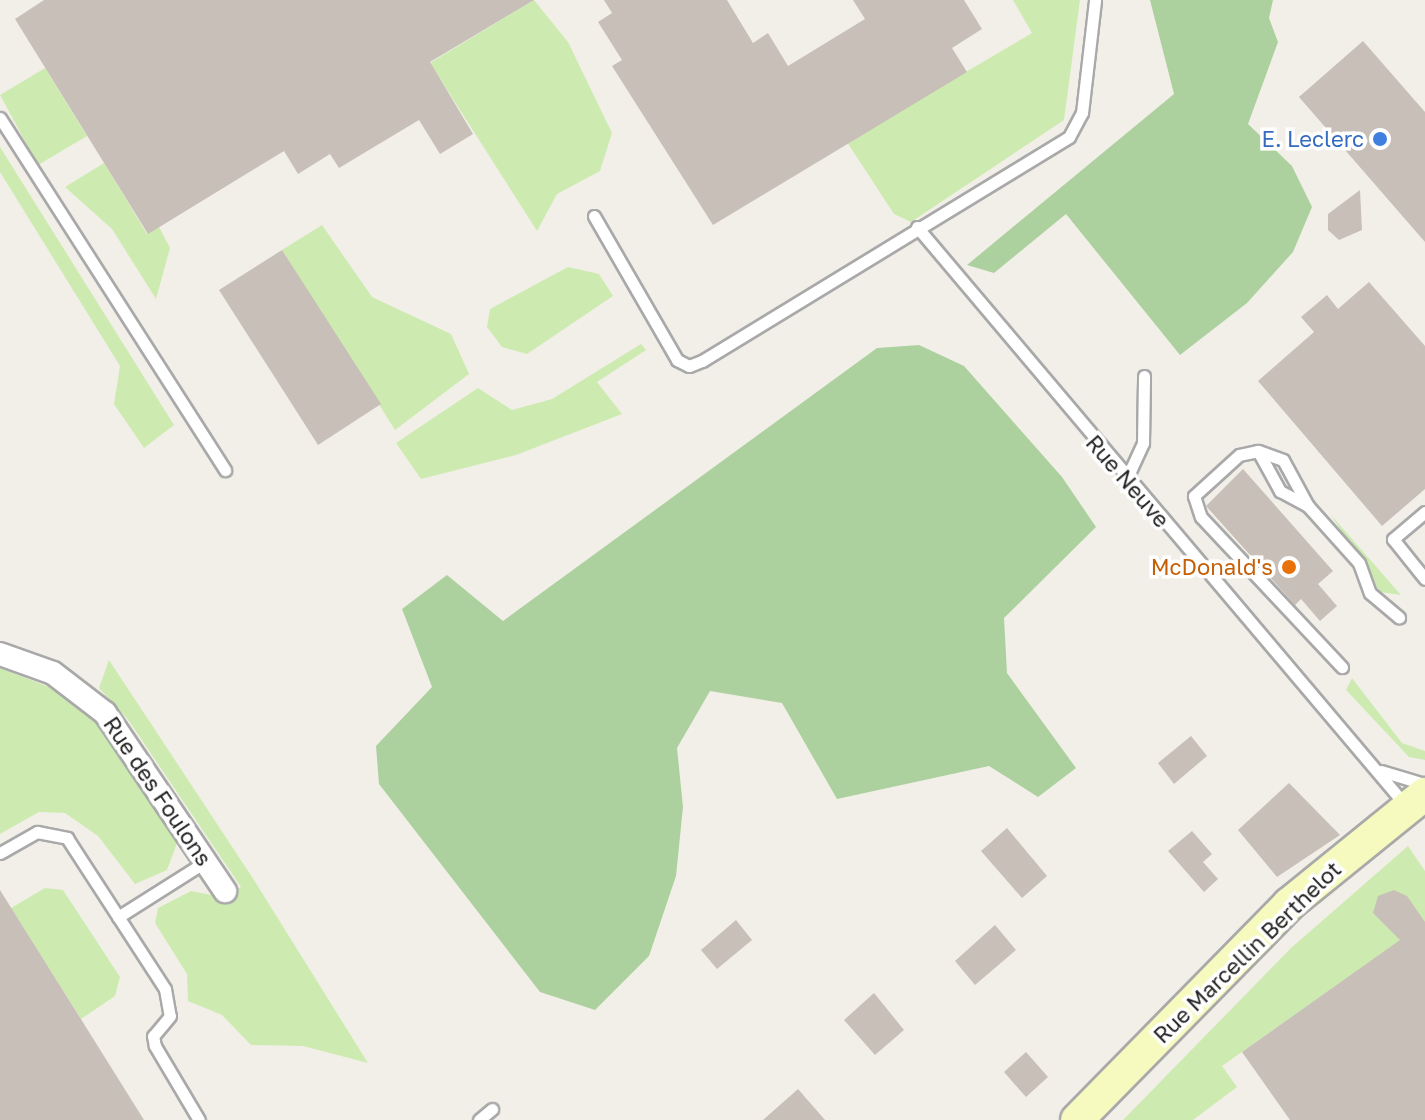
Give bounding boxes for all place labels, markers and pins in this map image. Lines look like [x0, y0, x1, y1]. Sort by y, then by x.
place label: E. Leclerc [1261, 126, 1364, 152]
marker: E. Leclerc [1371, 130, 1389, 148]
place label: McDonald's [1151, 554, 1273, 580]
marker: McDonald's [1280, 558, 1298, 576]

